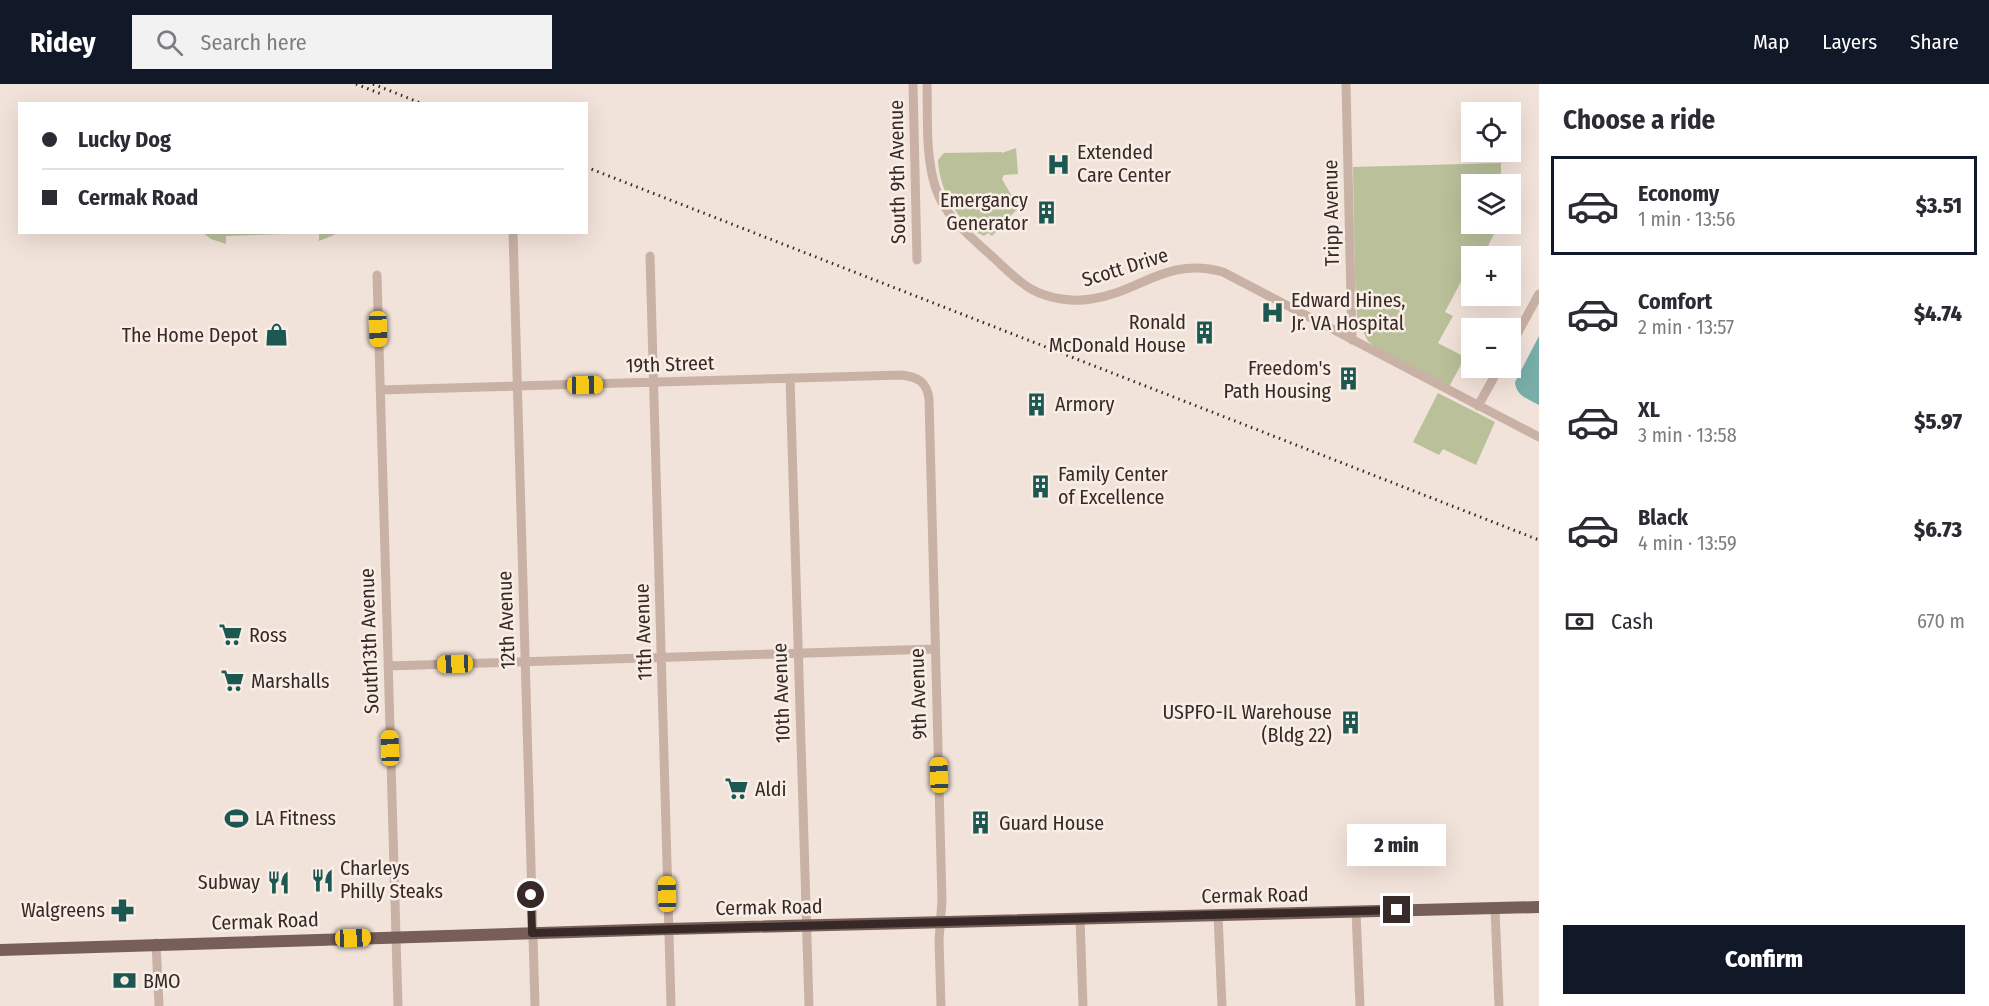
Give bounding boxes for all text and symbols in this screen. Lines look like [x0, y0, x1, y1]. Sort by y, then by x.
search box [132, 15, 552, 69]
text: Ridey [30, 26, 96, 59]
icon: search [153, 26, 186, 59]
text: Search here [201, 29, 307, 56]
text: Map [1753, 29, 1789, 55]
text: Layers [1822, 29, 1877, 55]
text: Share [1910, 29, 1959, 55]
street label: South 9th Avenue [884, 100, 910, 244]
map controls [1461, 102, 1521, 378]
button: locate [1461, 102, 1521, 162]
text: Choose a ride [1563, 104, 1715, 136]
text: Lucky Dog [78, 126, 171, 153]
place label: Extended Care Center [1077, 140, 1171, 187]
hospital icon: Extended Care Center [1046, 151, 1072, 177]
street label: Tripp Avenue [1318, 159, 1344, 267]
button: layers [1461, 174, 1521, 234]
icon: car [1566, 179, 1620, 233]
text: Economy [1638, 180, 1719, 207]
text: Cermak Road [78, 184, 198, 211]
place label: Emergancy Generator [940, 188, 1028, 235]
text: $3.51 [1916, 192, 1962, 219]
building icon: Emergancy Generator [1033, 199, 1059, 225]
text: 1 min · 13:56 [1638, 207, 1735, 231]
street label: Scott Drive [1079, 243, 1171, 291]
button: + [1461, 246, 1521, 306]
icon: car [1566, 287, 1620, 341]
place label: Edward Hines, Jr. VA Hospital [1291, 288, 1405, 335]
text: Comfort [1638, 288, 1712, 315]
hospital icon: Edward Hines, Jr. VA Hospital [1260, 299, 1286, 325]
text: $4.74 [1914, 300, 1962, 327]
place label: Ronald McDonald House [1049, 310, 1186, 357]
car [368, 311, 388, 347]
text: 2 min · 13:57 [1638, 315, 1734, 339]
button: − [1461, 318, 1521, 378]
building icon: Ronald McDonald House [1191, 320, 1217, 346]
shop icon: The Home Depot [263, 322, 289, 348]
place label: The Home Depot [122, 323, 258, 347]
street label: 19th Street [625, 350, 715, 378]
place label: Freedom's Path Housing [1223, 356, 1332, 403]
building icon: Freedom's Path Housing [1336, 366, 1362, 392]
car [567, 376, 603, 394]
building icon: Armory [1024, 391, 1050, 417]
place label: Armory [1055, 392, 1114, 416]
icon: car [1566, 395, 1620, 449]
text: XL [1638, 396, 1660, 423]
text: $5.97 [1914, 408, 1962, 435]
text: 3 min · 13:58 [1638, 423, 1737, 447]
place label: Family Center of Excellence [1058, 462, 1168, 509]
building icon: Family Center of Excellence [1027, 473, 1053, 499]
icon: car [1566, 503, 1620, 557]
text: Black [1638, 504, 1688, 531]
text: $6.73 [1914, 516, 1962, 543]
text: 4 min · 13:59 [1638, 531, 1737, 555]
street label: South13th Avenue [354, 568, 384, 714]
street label: 12th Avenue [492, 570, 520, 670]
street label: 11th Avenue [629, 583, 657, 681]
icon: cash [1563, 605, 1596, 638]
text: Cash [1611, 608, 1654, 635]
text: 670 m [1917, 609, 1965, 633]
supermarket icon: Ross [218, 622, 244, 648]
place label: Ross [249, 623, 287, 647]
street label: 10th Avenue [767, 643, 795, 743]
street label: 9th Avenue [904, 648, 932, 740]
car [437, 654, 473, 674]
supermarket icon: Marshalls [220, 668, 246, 694]
place label: Marshalls [251, 669, 330, 693]
place label: USPFO-IL Warehouse (Bldg 22) [1162, 700, 1332, 747]
building icon: USPFO-IL Warehouse (Bldg 22) [1337, 710, 1363, 736]
car [380, 730, 400, 766]
car [929, 757, 949, 793]
supermarket icon: Aldi [724, 776, 750, 802]
place label: Aldi [755, 777, 786, 801]
sports icon: LA Fitness [224, 805, 250, 831]
place label: LA Fitness [255, 806, 336, 830]
building icon: Guard House [968, 810, 994, 836]
place label: Guard House [999, 811, 1104, 835]
callout: 2 min [1348, 823, 1446, 865]
text: 2 min [1374, 833, 1419, 857]
place label: Charleys Philly Steaks [340, 856, 443, 903]
restaurant icon: Charleys Philly Steaks [309, 867, 335, 893]
restaurant icon: Subway [265, 869, 291, 895]
place label: Subway [198, 870, 260, 894]
car [658, 876, 676, 912]
route start [517, 881, 544, 908]
street label: Cermak Road [1201, 882, 1309, 908]
street label: Cermak Road [715, 894, 823, 920]
route end [1383, 896, 1410, 923]
pharmacy icon: Walgreens [110, 897, 136, 923]
place label: Walgreens [21, 898, 105, 922]
street label: Cermak Road [211, 907, 319, 935]
button: Confirm [1563, 925, 1965, 994]
car [335, 928, 371, 948]
bank icon: BMO [112, 968, 138, 994]
place label: BMO [143, 969, 181, 993]

